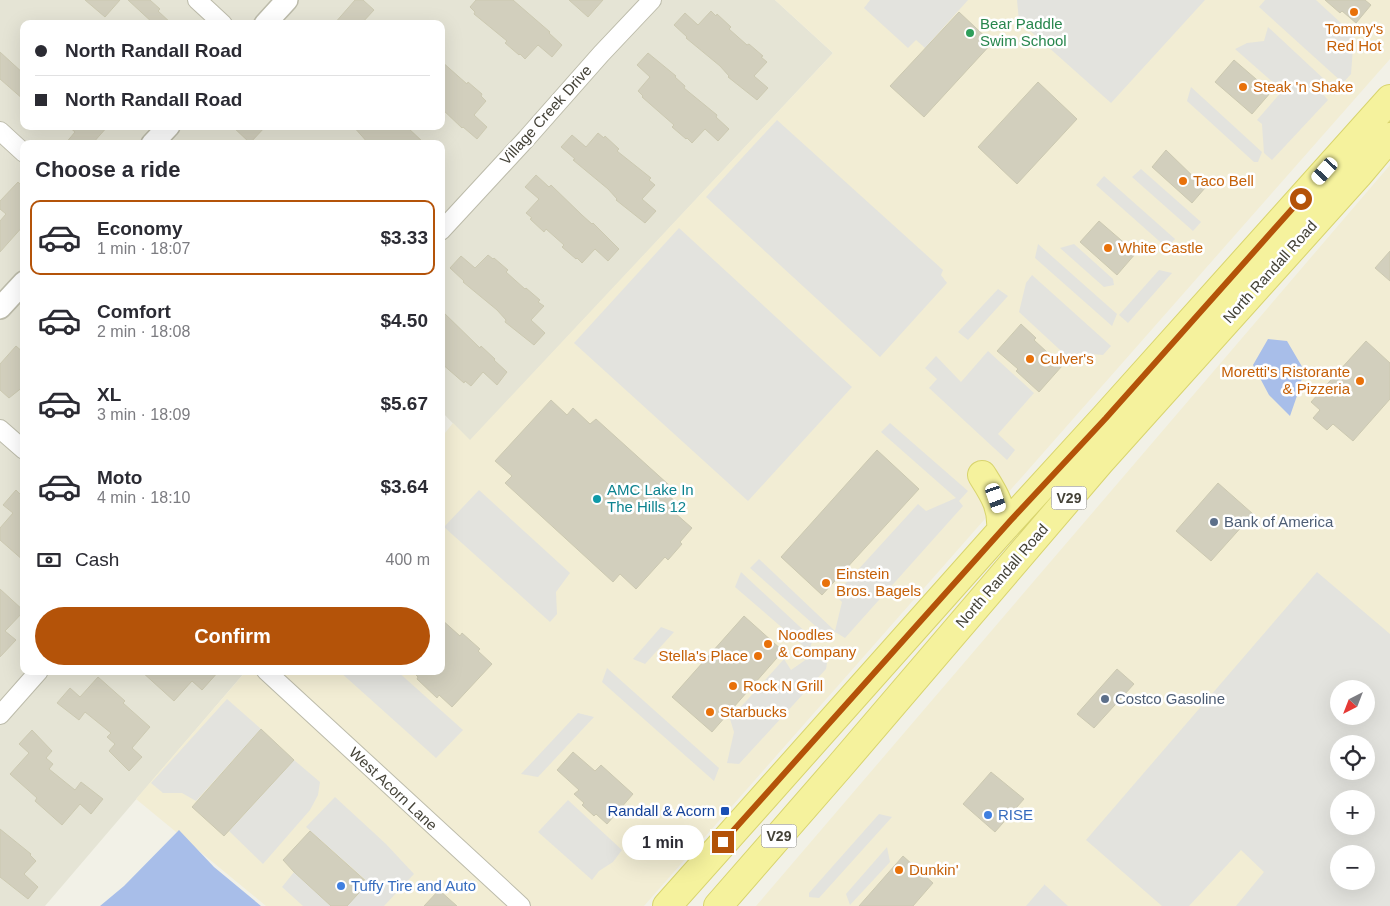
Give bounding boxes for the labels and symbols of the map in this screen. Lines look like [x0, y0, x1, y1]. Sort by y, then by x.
marker: Tommy's Red Hot [1348, 6, 1360, 18]
place label: Bear Paddle Swim School [980, 15, 1067, 49]
place label: Tommy's Red Hot [1325, 20, 1383, 54]
marker: Bear Paddle Swim School [964, 27, 976, 39]
street label: Village Creek Drive [496, 61, 595, 168]
place label: Steak 'n Shake [1253, 78, 1353, 95]
marker: Steak 'n Shake [1237, 81, 1249, 93]
car [1309, 155, 1340, 187]
place label: Taco Bell [1193, 172, 1254, 189]
marker: Taco Bell [1177, 175, 1189, 187]
route start [1290, 188, 1312, 210]
street label: North Randall Road [1219, 217, 1320, 326]
place label: White Castle [1118, 239, 1203, 256]
marker: White Castle [1102, 242, 1114, 254]
place label: Culver's [1040, 350, 1094, 367]
marker: Culver's [1024, 353, 1036, 365]
place label: Moretti's Ristorante & Pizzeria [1221, 363, 1351, 397]
marker: Moretti's Ristorante & Pizzeria [1354, 375, 1366, 387]
place label: AMC Lake In The Hills 12 [607, 481, 694, 515]
car [984, 481, 1007, 515]
road number: V29 [1052, 486, 1086, 509]
marker: AMC Lake In The Hills 12 [591, 493, 603, 505]
place label: Bank of America [1224, 513, 1334, 530]
marker: Bank of America [1208, 516, 1220, 528]
street label: North Randall Road [952, 520, 1051, 631]
place label: Einstein Bros. Bagels [836, 565, 921, 599]
marker: Einstein Bros. Bagels [820, 577, 832, 589]
place label: Noodles & Company [778, 626, 857, 660]
marker: Noodles & Company [762, 638, 774, 650]
place label: Stella's Place [658, 647, 748, 664]
marker: Stella's Place [752, 650, 764, 662]
place label: Rock N Grill [743, 677, 823, 694]
marker: Rock N Grill [727, 680, 739, 692]
north arrow [1330, 680, 1375, 725]
place label: Costco Gasoline [1115, 690, 1225, 707]
marker: Costco Gasoline [1099, 693, 1111, 705]
place label: Starbucks [720, 703, 787, 720]
marker: Starbucks [704, 706, 716, 718]
street label: West Acorn Lane [346, 744, 441, 834]
place label: Randall & Acorn [607, 802, 715, 819]
marker: Randall & Acorn [719, 805, 731, 817]
place label: RISE [998, 806, 1033, 823]
marker: RISE [982, 809, 994, 821]
callout: 1 min [623, 824, 706, 860]
road number: V29 [762, 824, 796, 848]
route end [712, 831, 734, 853]
place label: Dunkin' [909, 861, 959, 878]
marker: Dunkin' [893, 864, 905, 876]
place label: Tuffy Tire and Auto [351, 877, 476, 894]
marker: Tuffy Tire and Auto [335, 880, 347, 892]

